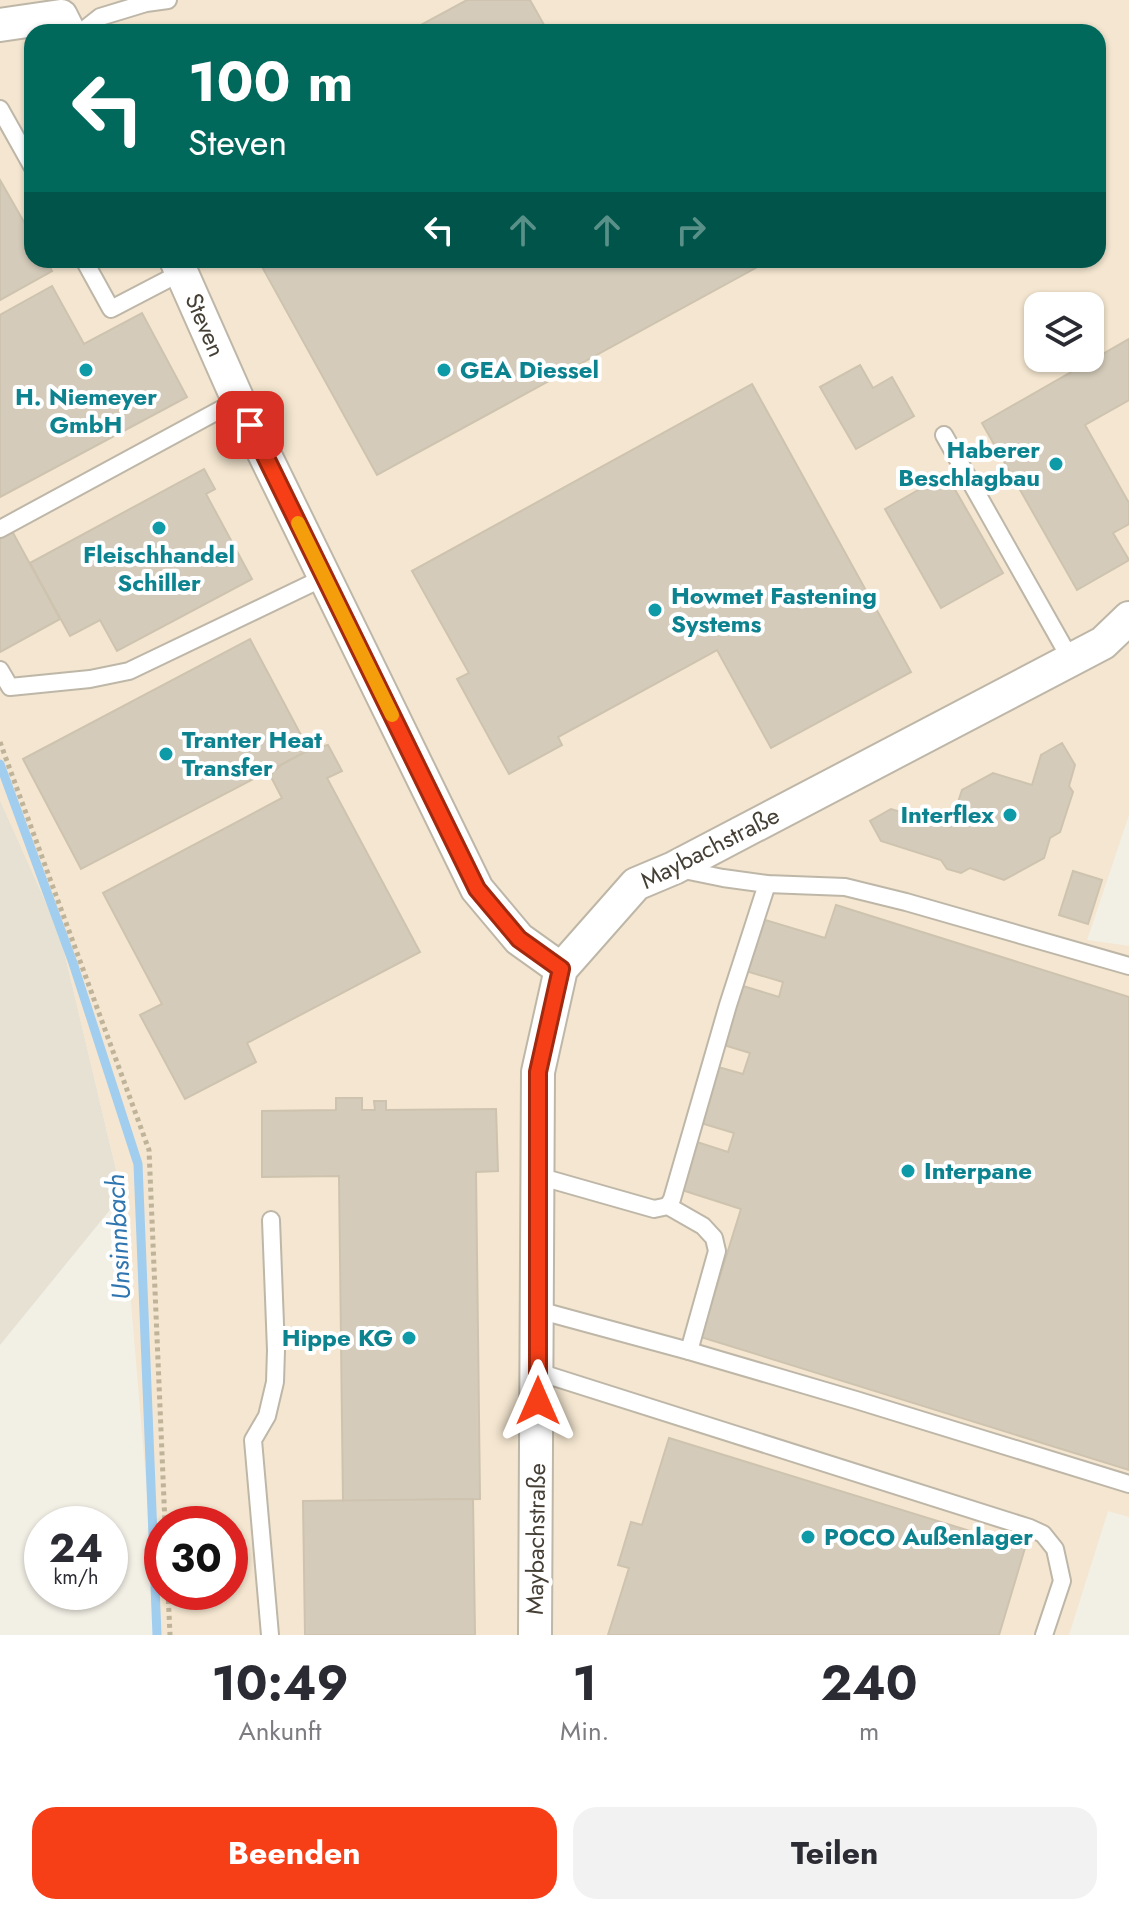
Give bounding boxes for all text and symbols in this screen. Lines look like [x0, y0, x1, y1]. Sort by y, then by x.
text: 100 m [188, 41, 353, 122]
icon: left [56, 56, 160, 160]
text: Steven [188, 116, 287, 168]
icon: left [417, 208, 461, 252]
icon: ahead [501, 208, 545, 252]
icon: ahead [585, 208, 629, 252]
icon: right [669, 208, 713, 252]
street label: Steven [176, 288, 234, 362]
map controls [1024, 292, 1104, 372]
button: layers [1024, 292, 1104, 372]
place label: GEA Diessel [460, 352, 599, 387]
marker: H. Niemeyer GmbH [77, 361, 95, 379]
marker: GEA Diessel [435, 361, 453, 379]
place label: H. Niemeyer GmbH [15, 379, 157, 442]
pin [216, 391, 284, 459]
icon: arrive [228, 403, 272, 447]
place label: Haberer Beschlagbau [898, 432, 1040, 495]
marker: Haberer Beschlagbau [1047, 455, 1065, 473]
marker: Fleischhandel Schiller [150, 519, 168, 537]
place label: Fleischhandel Schiller [83, 537, 235, 600]
place label: Howmet Fastening Systems [671, 578, 877, 641]
marker: Howmet Fastening Systems [646, 601, 664, 619]
place label: Tranter Heat Transfer [182, 722, 322, 785]
marker: Tranter Heat Transfer [157, 745, 175, 763]
street label: Maybachstraße [634, 797, 785, 898]
place label: Interflex [900, 797, 994, 832]
marker: Interflex [1001, 806, 1019, 824]
place label: Interpane [924, 1153, 1032, 1188]
marker: Interpane [899, 1162, 917, 1180]
water label: Unsinnbach [96, 1173, 140, 1301]
place label: Hippe KG [282, 1320, 393, 1355]
marker: Hippe KG [400, 1329, 418, 1347]
position arrow [496, 1359, 580, 1443]
street label: Maybachstraße [517, 1463, 554, 1615]
speed limit sign: 30 [144, 1506, 248, 1610]
text: 24 [49, 1519, 103, 1577]
place label: POCO Außenlager [824, 1519, 1033, 1554]
marker: POCO Außenlager [799, 1528, 817, 1546]
text: km/h [53, 1563, 99, 1592]
text: 10:49 [211, 1649, 349, 1718]
text: 1 [573, 1649, 597, 1718]
text: 240 [821, 1649, 918, 1718]
text: Ankunft [239, 1712, 322, 1750]
text: Min. [560, 1712, 609, 1750]
text: m [859, 1712, 879, 1750]
button: Beenden [32, 1807, 557, 1899]
button: Teilen [573, 1807, 1097, 1899]

